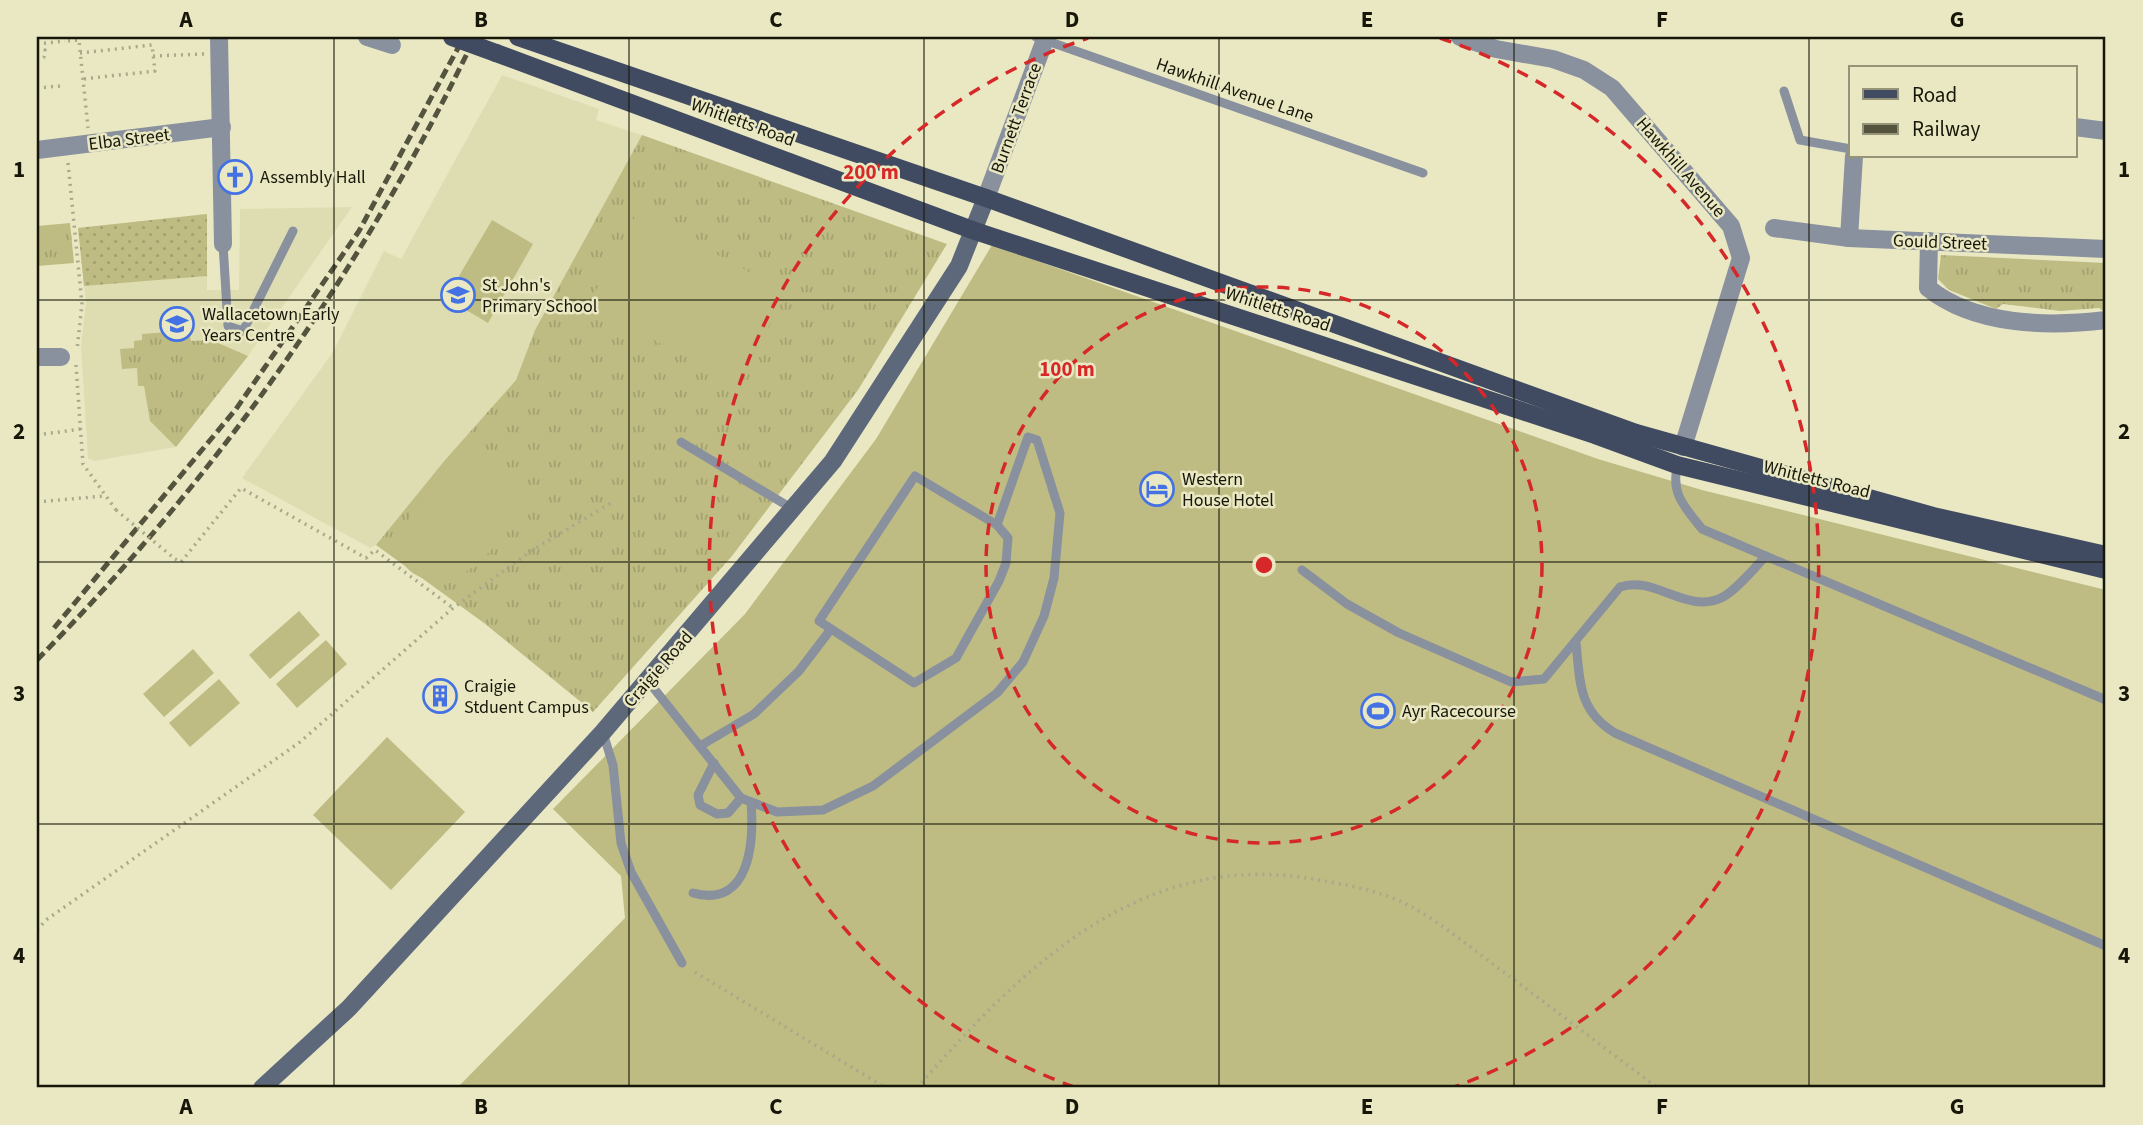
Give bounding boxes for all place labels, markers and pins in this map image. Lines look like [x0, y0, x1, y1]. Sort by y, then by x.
church icon: Assembly Hall [216, 158, 254, 196]
place label: Assembly Hall [260, 165, 366, 190]
place label: St John's Primary School [482, 273, 597, 319]
school or university icon: St John's Primary School [439, 276, 477, 314]
place label: Wallacetown Early Years Centre [201, 302, 340, 348]
school or university icon: Wallacetown Early Years Centre [158, 305, 196, 343]
place label: Western House Hotel [1182, 467, 1274, 513]
hotel icon: Western House Hotel [1138, 470, 1176, 508]
centre of rings [1252, 553, 1276, 577]
place label: Craigie Stduent Campus [464, 674, 589, 720]
building icon: Craigie Stduent Campus [421, 677, 459, 715]
sports icon: Ayr Racecourse [1359, 692, 1397, 730]
place label: Ayr Racecourse [1402, 699, 1516, 724]

